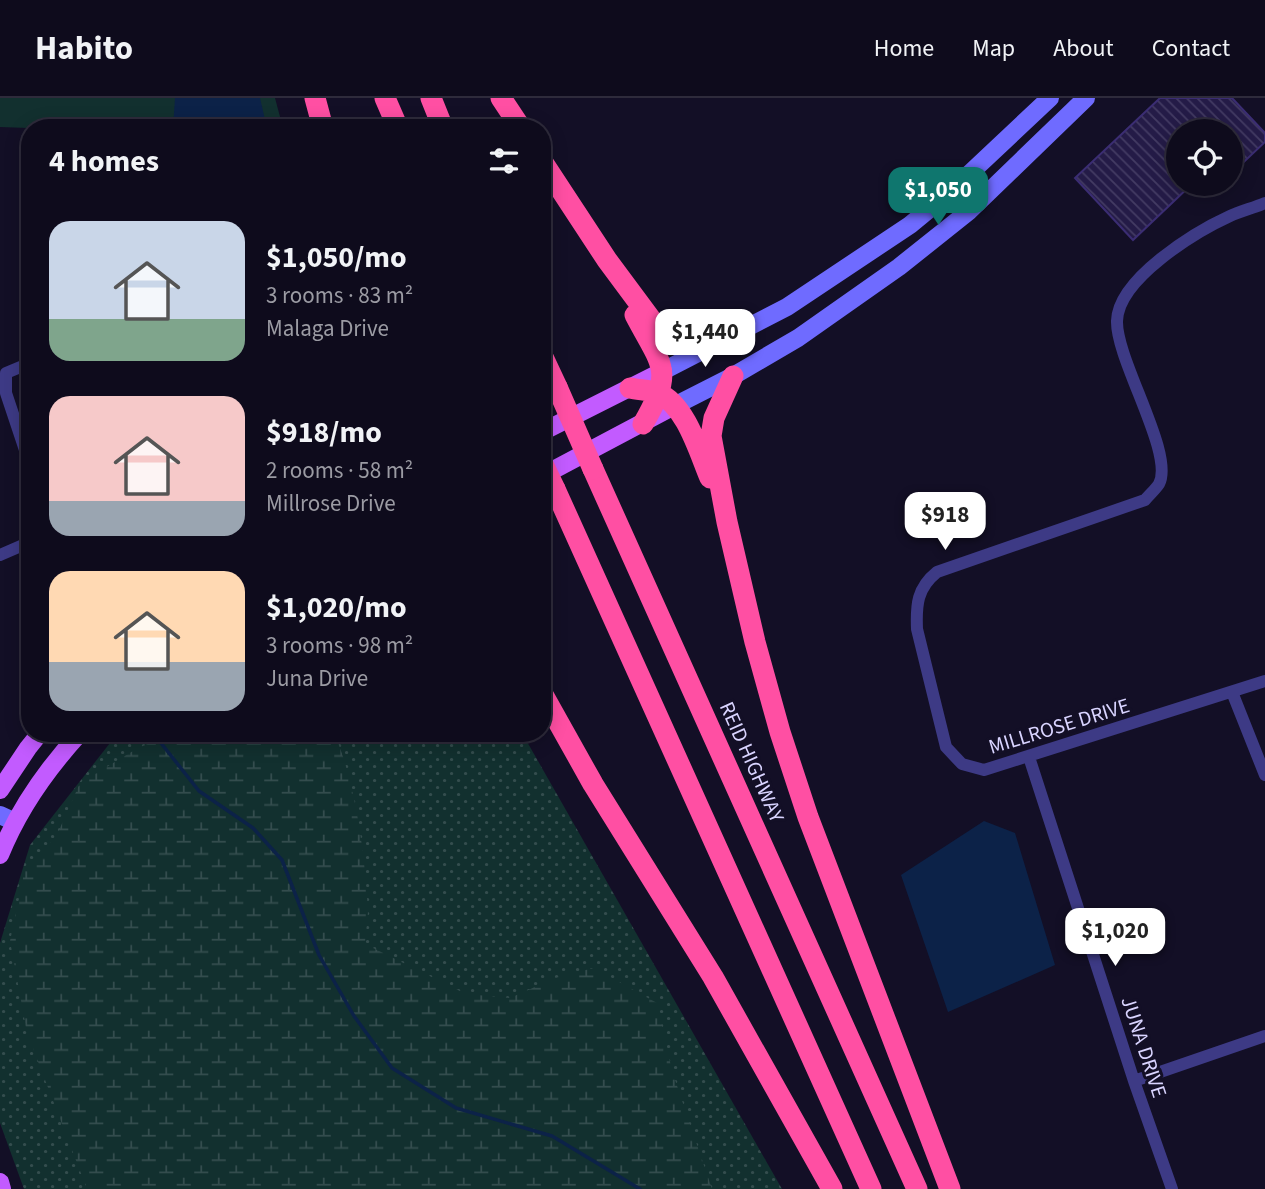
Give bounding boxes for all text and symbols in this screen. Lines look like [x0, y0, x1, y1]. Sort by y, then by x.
text: Habito [35, 25, 133, 72]
text: Home [874, 31, 934, 66]
text: Map [972, 31, 1015, 66]
text: About [1053, 31, 1114, 66]
text: Contact [1152, 31, 1230, 66]
map controls [1166, 119, 1243, 196]
button: locate [1166, 119, 1243, 196]
text: 4 homes [49, 140, 159, 183]
icon: filters [485, 142, 523, 180]
pin: $1,050 [881, 167, 995, 227]
text: $1,050 [904, 173, 972, 206]
text: $1,050/mo [266, 236, 407, 279]
icon: home [105, 249, 189, 333]
text: 3 rooms · 83 m² [266, 279, 413, 312]
pin: $1,440 [648, 310, 762, 369]
text: Malaga Drive [266, 312, 389, 345]
text: $1,440 [671, 315, 739, 348]
text: $918/mo [266, 411, 382, 454]
icon: home [105, 424, 189, 508]
text: 2 rooms · 58 m² [266, 454, 413, 487]
text: Millrose Drive [266, 487, 396, 520]
pin: $918 [904, 492, 986, 552]
text: $918 [921, 498, 969, 531]
text: $1,020/mo [266, 586, 407, 629]
icon: home [105, 599, 189, 683]
text: 3 rooms · 98 m² [266, 629, 413, 662]
text: Juna Drive [266, 662, 368, 695]
street label: MILLROSE DRIVE [985, 690, 1133, 762]
street label: REID HIGHWAY [712, 697, 792, 828]
pin: $1,020 [1058, 908, 1172, 968]
text: $1,020 [1081, 914, 1149, 947]
street label: JUNA DRIVE [1113, 992, 1175, 1102]

